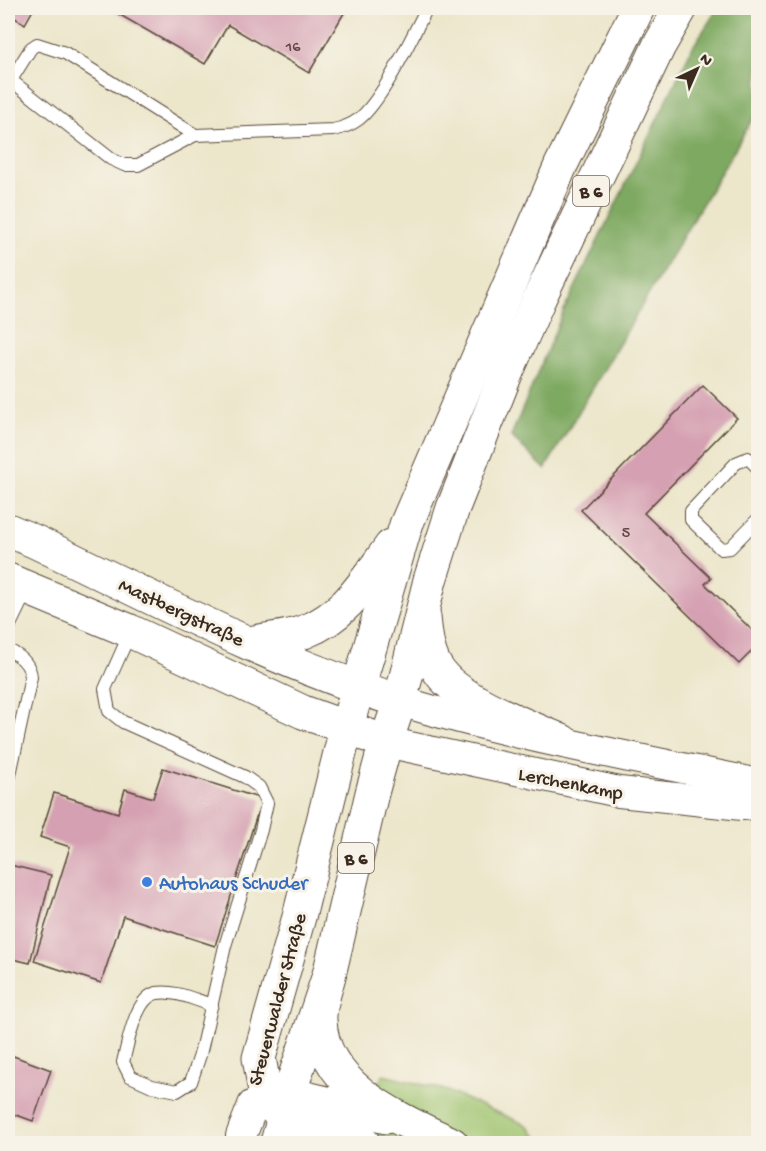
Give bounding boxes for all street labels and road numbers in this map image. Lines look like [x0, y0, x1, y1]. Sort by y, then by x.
road number: B 6 [573, 176, 609, 206]
street label: Mastbergstraße [114, 575, 248, 654]
street label: Lerchenkamp [516, 764, 625, 807]
road number: B 6 [338, 843, 374, 873]
street label: Steuerwalder Straße [245, 911, 314, 1089]

